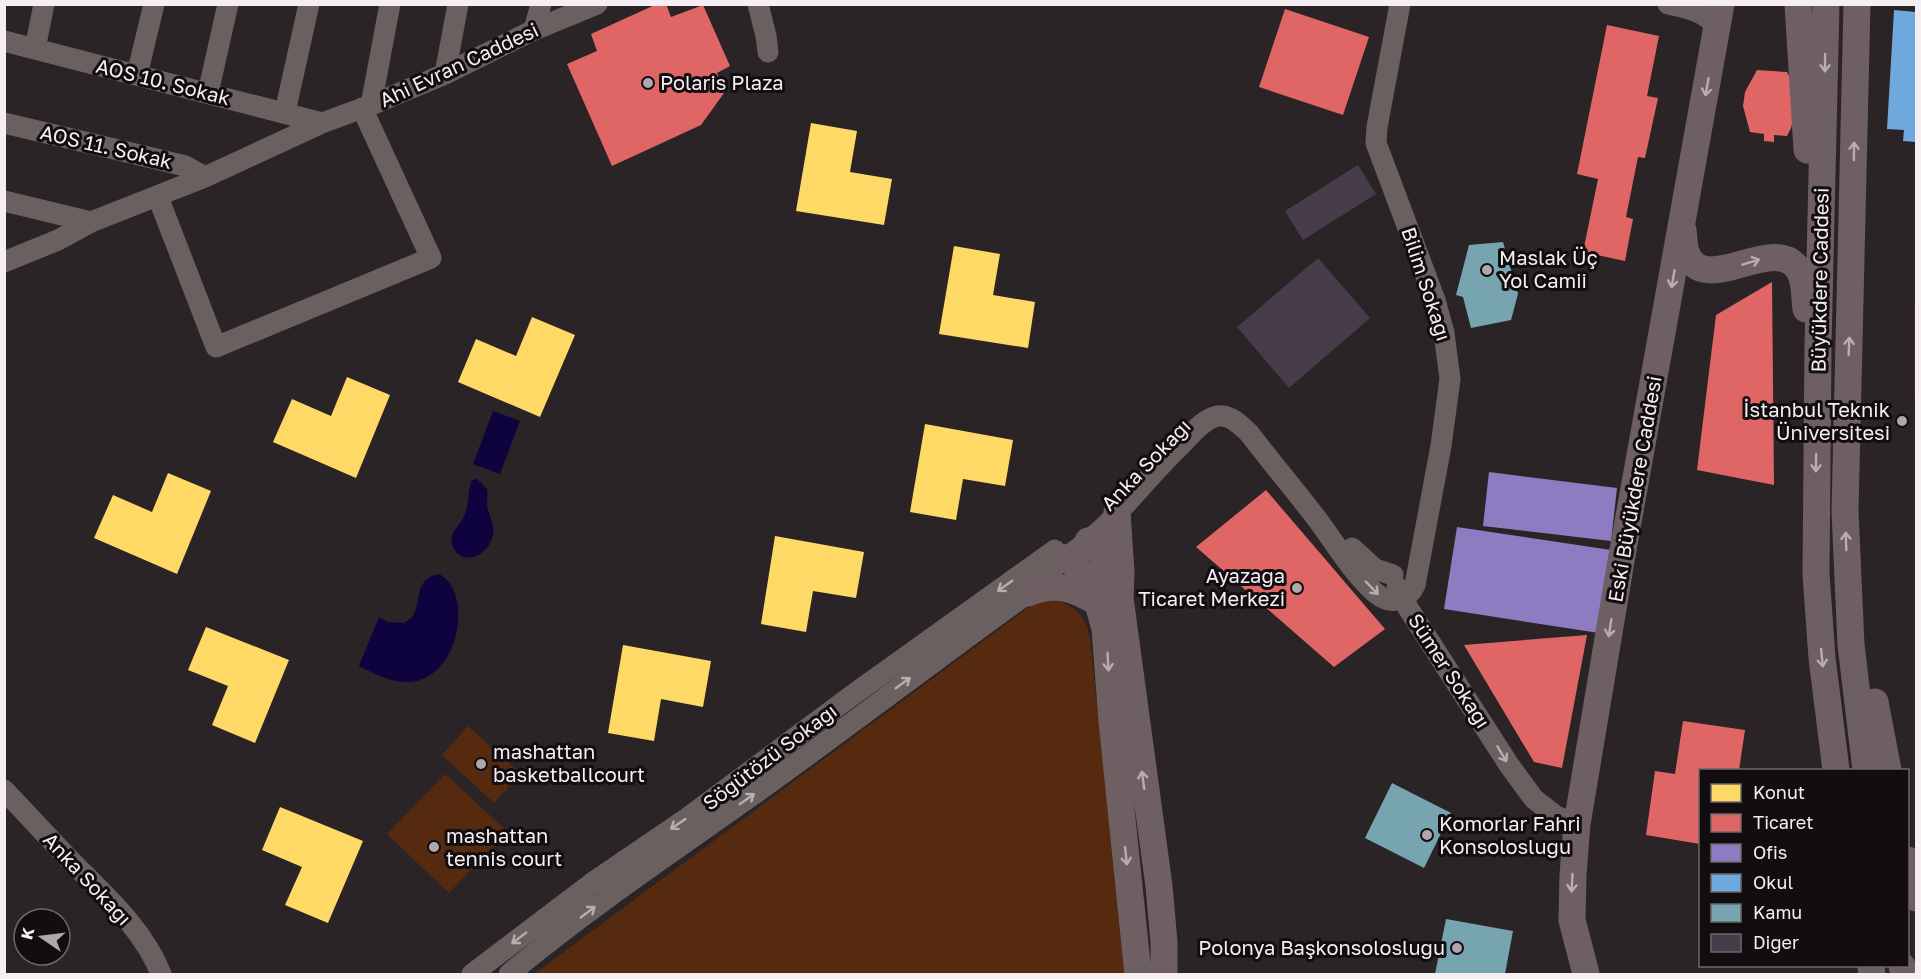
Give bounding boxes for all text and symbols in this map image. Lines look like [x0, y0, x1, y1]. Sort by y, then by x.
street label: Ahi Evran Caddesi [375, 17, 542, 111]
one-way arrow [1819, 52, 1831, 72]
street label: AOS 10. Sokak [94, 53, 233, 109]
place label: Polaris Plaza [660, 70, 784, 94]
marker: Polaris Plaza [641, 76, 655, 90]
one-way arrow [1701, 77, 1712, 96]
street label: AOS 11. Sokak [38, 119, 174, 173]
one-way arrow [1848, 142, 1859, 162]
street label: Büyükdere Caddesi [1805, 187, 1833, 373]
street label: Bilim Sokağı [1397, 224, 1457, 344]
place label: Maslak Üç Yol Camii [1499, 245, 1598, 292]
one-way arrow [1741, 256, 1760, 267]
marker: Maslak Üç Yol Camii [1480, 263, 1494, 277]
one-way arrow [1667, 269, 1678, 288]
one-way arrow [1843, 337, 1854, 357]
street label: Eski Büyükdere Caddesi [1602, 374, 1666, 604]
place label: İstanbul Teknik Üniversitesi [1743, 397, 1890, 444]
street label: Anka Sokağı [1096, 414, 1195, 515]
marker: İstanbul Teknik Üniversitesi [1895, 414, 1909, 428]
one-way arrow [1810, 452, 1822, 472]
one-way arrow [1841, 531, 1852, 551]
place label: Ayazağa Ticaret Merkezi [1138, 563, 1285, 610]
one-way arrow [998, 580, 1014, 592]
marker: Ayazağa Ticaret Merkezi [1290, 581, 1304, 595]
one-way arrow [1364, 581, 1379, 596]
street label: Sümer Sokağı [1404, 609, 1496, 732]
one-way arrow [1604, 617, 1615, 637]
one-way arrow [1817, 647, 1828, 667]
one-way arrow [1102, 651, 1113, 671]
one-way arrow [895, 677, 911, 689]
street label: Söğütözü Sokağı [698, 698, 841, 814]
place label: mashattan basketballcourt [493, 739, 645, 786]
one-way arrow [1497, 745, 1509, 762]
marker: mashattan basketballcourt [474, 757, 488, 771]
legend [1699, 769, 1909, 967]
one-way arrow [1138, 771, 1149, 791]
text: Konut [1753, 781, 1805, 803]
one-way arrow [738, 793, 754, 805]
place label: Komorlar Fahri Konsolosluğu [1439, 811, 1581, 858]
text: Ticaret [1753, 811, 1813, 833]
one-way arrow [670, 819, 687, 831]
place label: mashattan tennis court [446, 823, 562, 870]
street label: Anka Sokağı [39, 827, 137, 930]
marker: Komorlar Fahri Konsolosluğu [1420, 828, 1434, 842]
marker: mashattan tennis court [427, 840, 441, 854]
text: Ofis [1753, 841, 1787, 863]
one-way arrow [1121, 845, 1132, 865]
text: Okul [1753, 871, 1793, 893]
one-way arrow [1567, 872, 1578, 892]
text: Kamu [1753, 901, 1802, 923]
one-way arrow [579, 906, 595, 919]
north arrow [12, 907, 72, 967]
text: K [16, 925, 39, 941]
one-way arrow [512, 931, 528, 944]
text: Diğer [1753, 931, 1799, 953]
place label: Polonya Başkonsolosluğu [1198, 935, 1445, 959]
marker: Polonya Başkonsolosluğu [1450, 941, 1464, 955]

